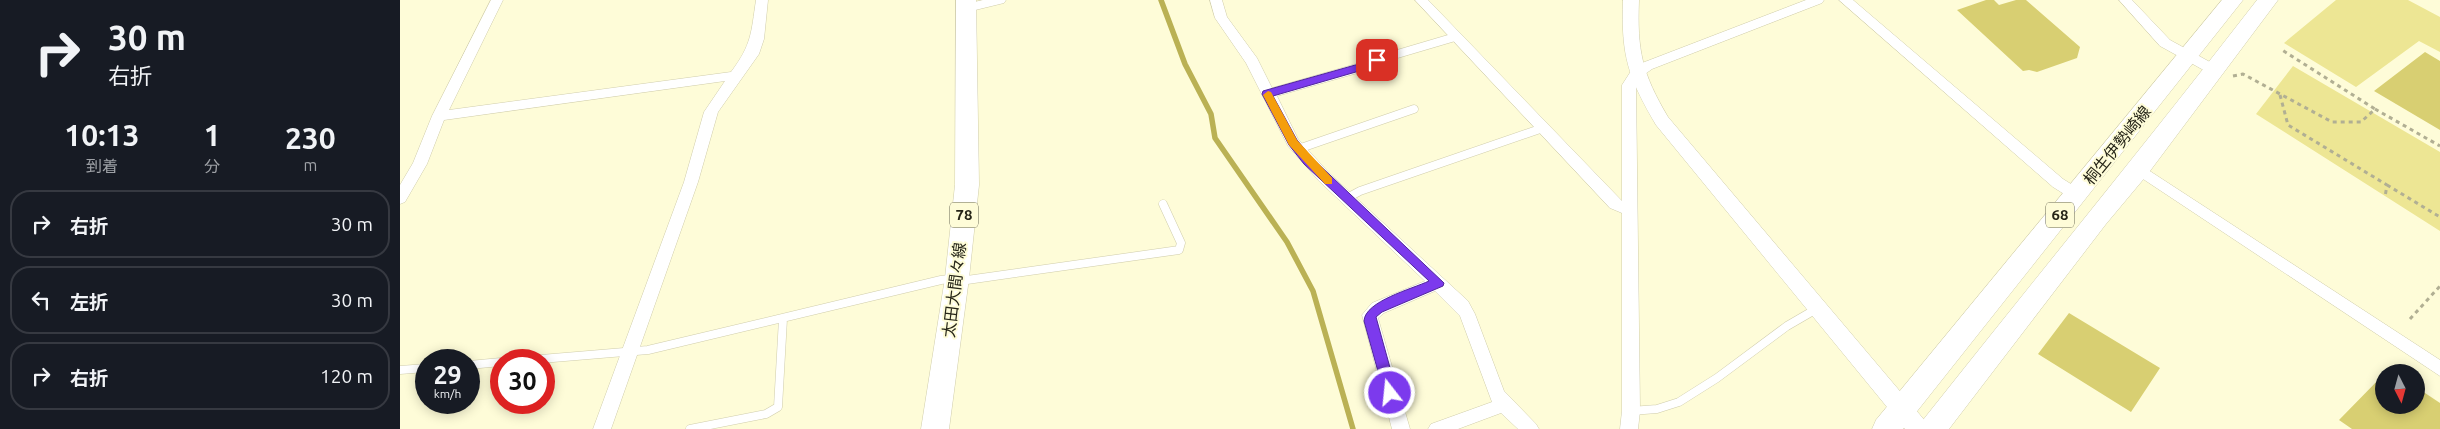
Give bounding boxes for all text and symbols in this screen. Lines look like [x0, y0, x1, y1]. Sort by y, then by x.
text: 30 m [108, 17, 186, 57]
icon: right [25, 20, 90, 85]
pin [1356, 39, 1398, 81]
icon: arrive [1363, 46, 1391, 74]
text: 右折 [108, 63, 152, 88]
street label: 桐生伊勢崎線 [2080, 102, 2154, 188]
text: 10:13 [64, 118, 139, 152]
text: 1 [204, 118, 221, 152]
text: 230 [285, 121, 336, 155]
text: m [303, 156, 317, 174]
text: 到着 [86, 157, 118, 175]
text: 分 [204, 157, 220, 175]
road number: 78 [950, 202, 978, 228]
road number: 68 [2046, 202, 2074, 228]
icon: right [27, 210, 55, 238]
text: 30 m [331, 213, 373, 235]
text: 右折 [70, 215, 108, 237]
street label: 太田大間々線 [939, 241, 969, 339]
icon: left [27, 286, 55, 314]
text: 30 m [331, 289, 373, 311]
text: 左折 [70, 291, 108, 313]
speed limit sign: 30 [490, 349, 555, 414]
text: 29 [433, 361, 462, 389]
icon: right [27, 362, 55, 390]
north arrow [2375, 364, 2425, 414]
map controls [2375, 364, 2425, 414]
text: 120 m [320, 365, 373, 387]
position arrow [1363, 366, 1415, 418]
text: 右折 [70, 367, 108, 389]
text: km/h [434, 387, 461, 400]

